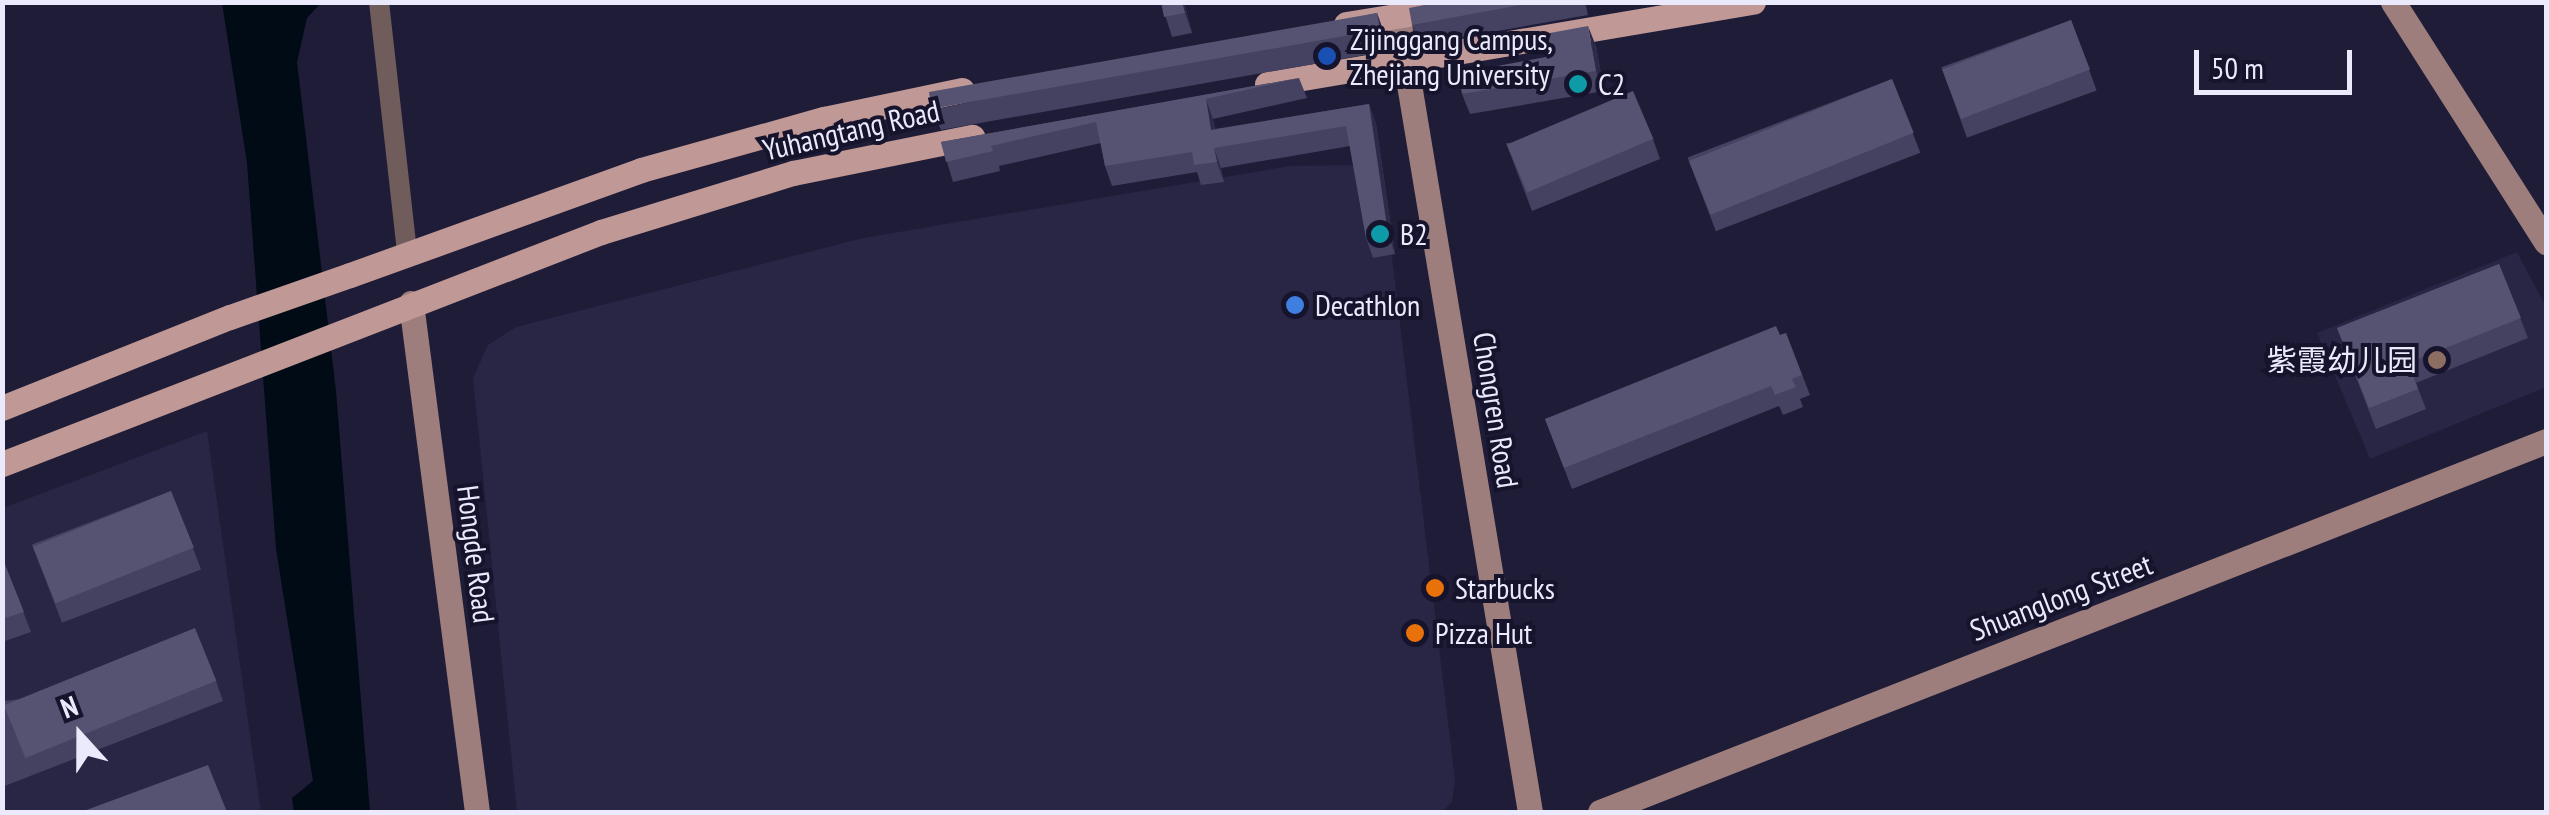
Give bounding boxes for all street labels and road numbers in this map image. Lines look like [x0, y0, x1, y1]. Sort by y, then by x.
street label: Yuhangtang Road [759, 92, 943, 168]
street label: Chongren Road [1466, 329, 1526, 491]
street label: Hongde Road [450, 483, 502, 625]
street label: Shuanglong Street [1965, 546, 2157, 648]

